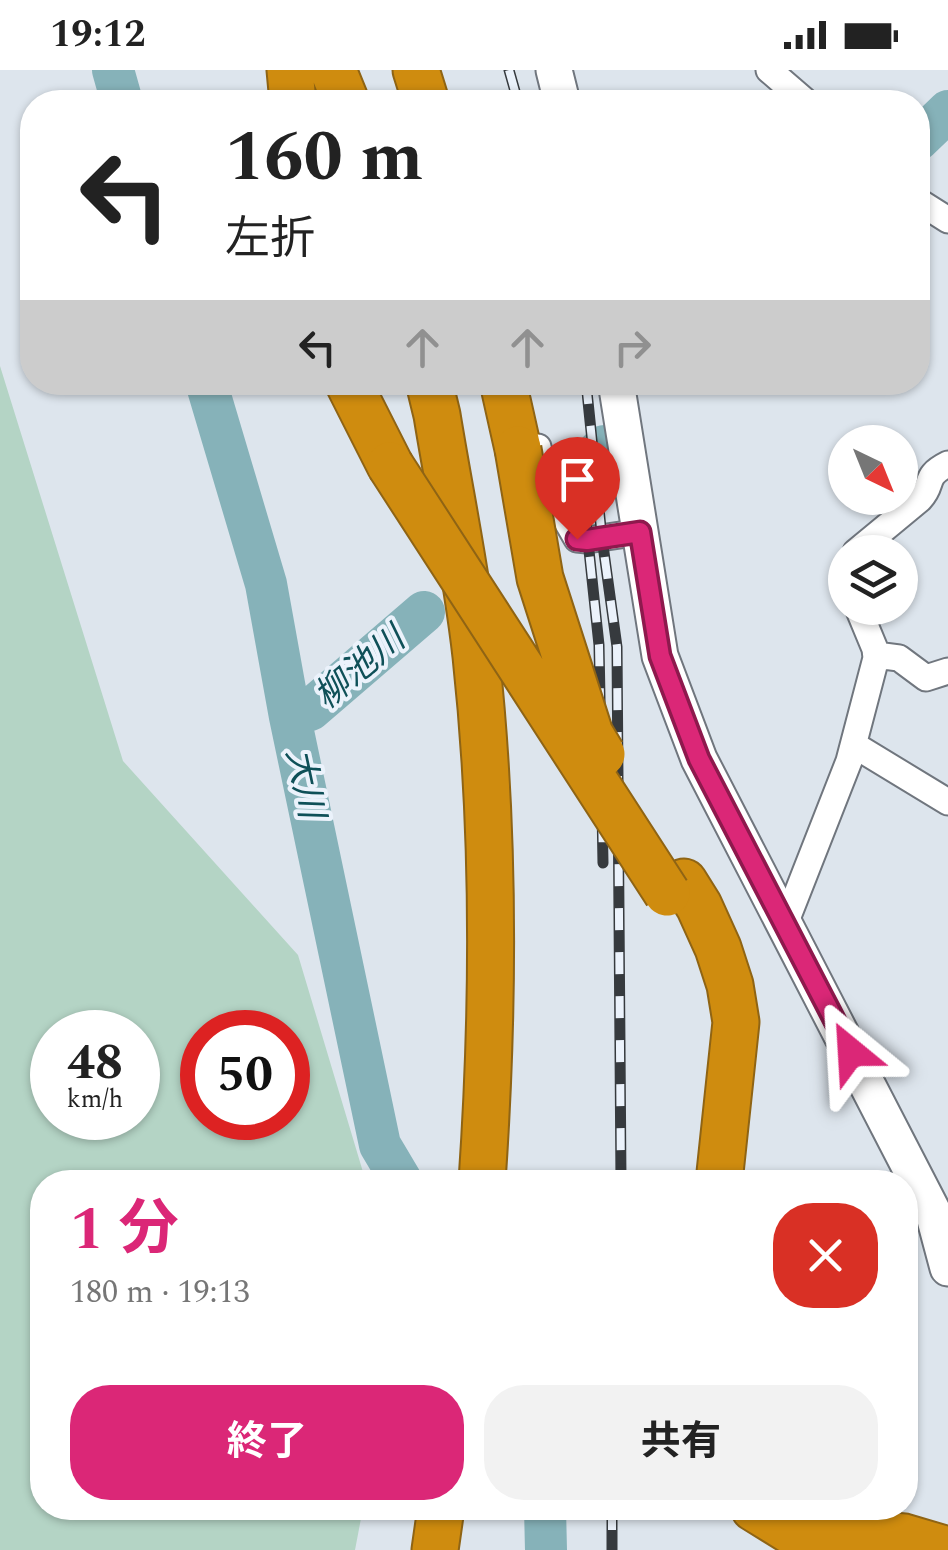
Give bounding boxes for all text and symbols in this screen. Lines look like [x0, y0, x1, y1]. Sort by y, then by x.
text: 19:12 [50, 6, 145, 64]
text: 160 m [225, 105, 423, 211]
icon: left [60, 130, 190, 260]
text: 左折 [225, 205, 315, 274]
icon: left [290, 320, 345, 375]
icon: ahead [395, 320, 450, 375]
icon: ahead [500, 320, 555, 375]
icon: right [605, 320, 660, 375]
north arrow [828, 425, 918, 515]
map controls [828, 425, 918, 625]
pin [535, 437, 620, 540]
icon: arrive [550, 452, 605, 507]
button: layers [828, 535, 918, 625]
water label: 柳池川 [303, 612, 420, 722]
water label: 大川 [271, 744, 339, 827]
position arrow [799, 1000, 903, 1104]
speed limit sign: 50 [180, 1010, 310, 1140]
text: 48 [67, 1025, 123, 1101]
text: km/h [67, 1081, 123, 1119]
text: 1 分 [70, 1184, 179, 1276]
button: close [773, 1203, 878, 1308]
text: 180 m · 19:13 [70, 1268, 250, 1317]
button: 終了 [70, 1385, 464, 1500]
button: 共有 [484, 1385, 878, 1500]

